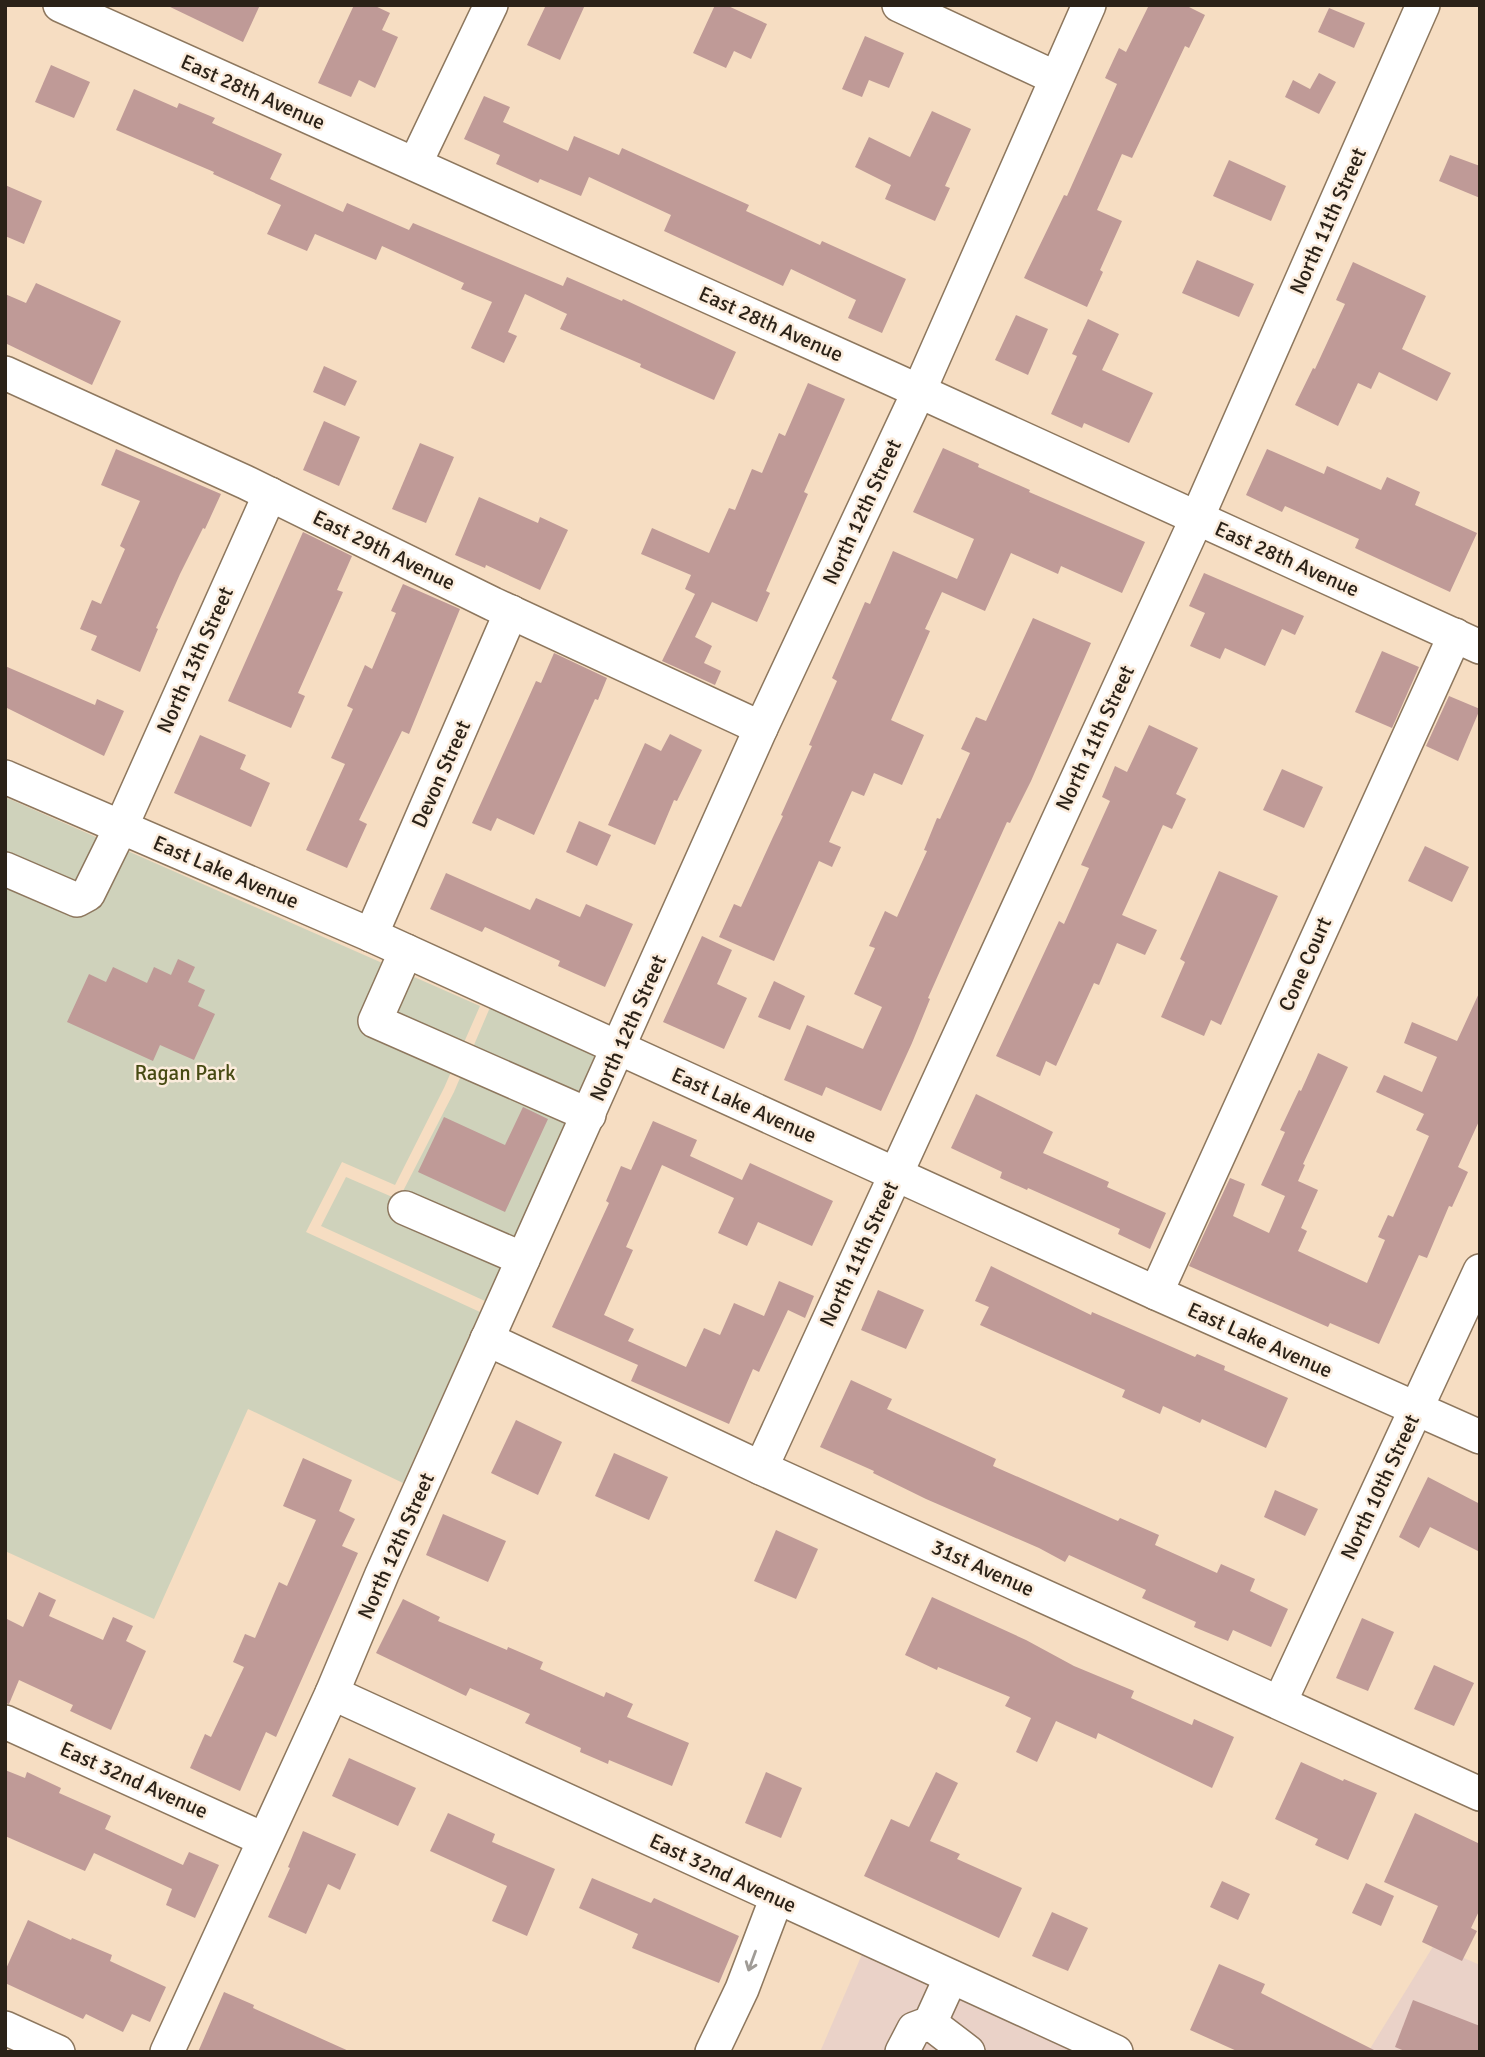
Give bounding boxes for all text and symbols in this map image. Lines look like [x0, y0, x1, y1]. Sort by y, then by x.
street label: East 28th Avenue [177, 49, 329, 135]
street label: North 11th Street [1284, 144, 1372, 298]
street label: East 28th Avenue [695, 281, 847, 367]
street label: North 12th Street [817, 435, 907, 589]
street label: East 29th Avenue [309, 504, 459, 596]
street label: East 28th Avenue [1211, 516, 1363, 602]
street label: North 13th Street [151, 583, 239, 737]
street label: North 11th Street [1050, 661, 1140, 815]
street label: Devon Street [406, 716, 476, 832]
street label: East Lake Avenue [149, 830, 303, 914]
street label: Cone Court [1273, 913, 1337, 1015]
street label: North 12th Street [584, 951, 672, 1105]
park label: Ragan Park [134, 1060, 236, 1086]
street label: East Lake Avenue [668, 1061, 820, 1149]
street label: North 11th Street [814, 1177, 904, 1331]
street label: East Lake Avenue [1184, 1296, 1336, 1384]
street label: North 10th Street [1335, 1410, 1425, 1564]
street label: North 12th Street [352, 1469, 440, 1623]
street label: 31st Avenue [928, 1534, 1038, 1602]
street label: East 32nd Avenue [56, 1736, 212, 1824]
street label: East 32nd Avenue [645, 1828, 801, 1918]
one-way arrow [745, 1949, 758, 1971]

